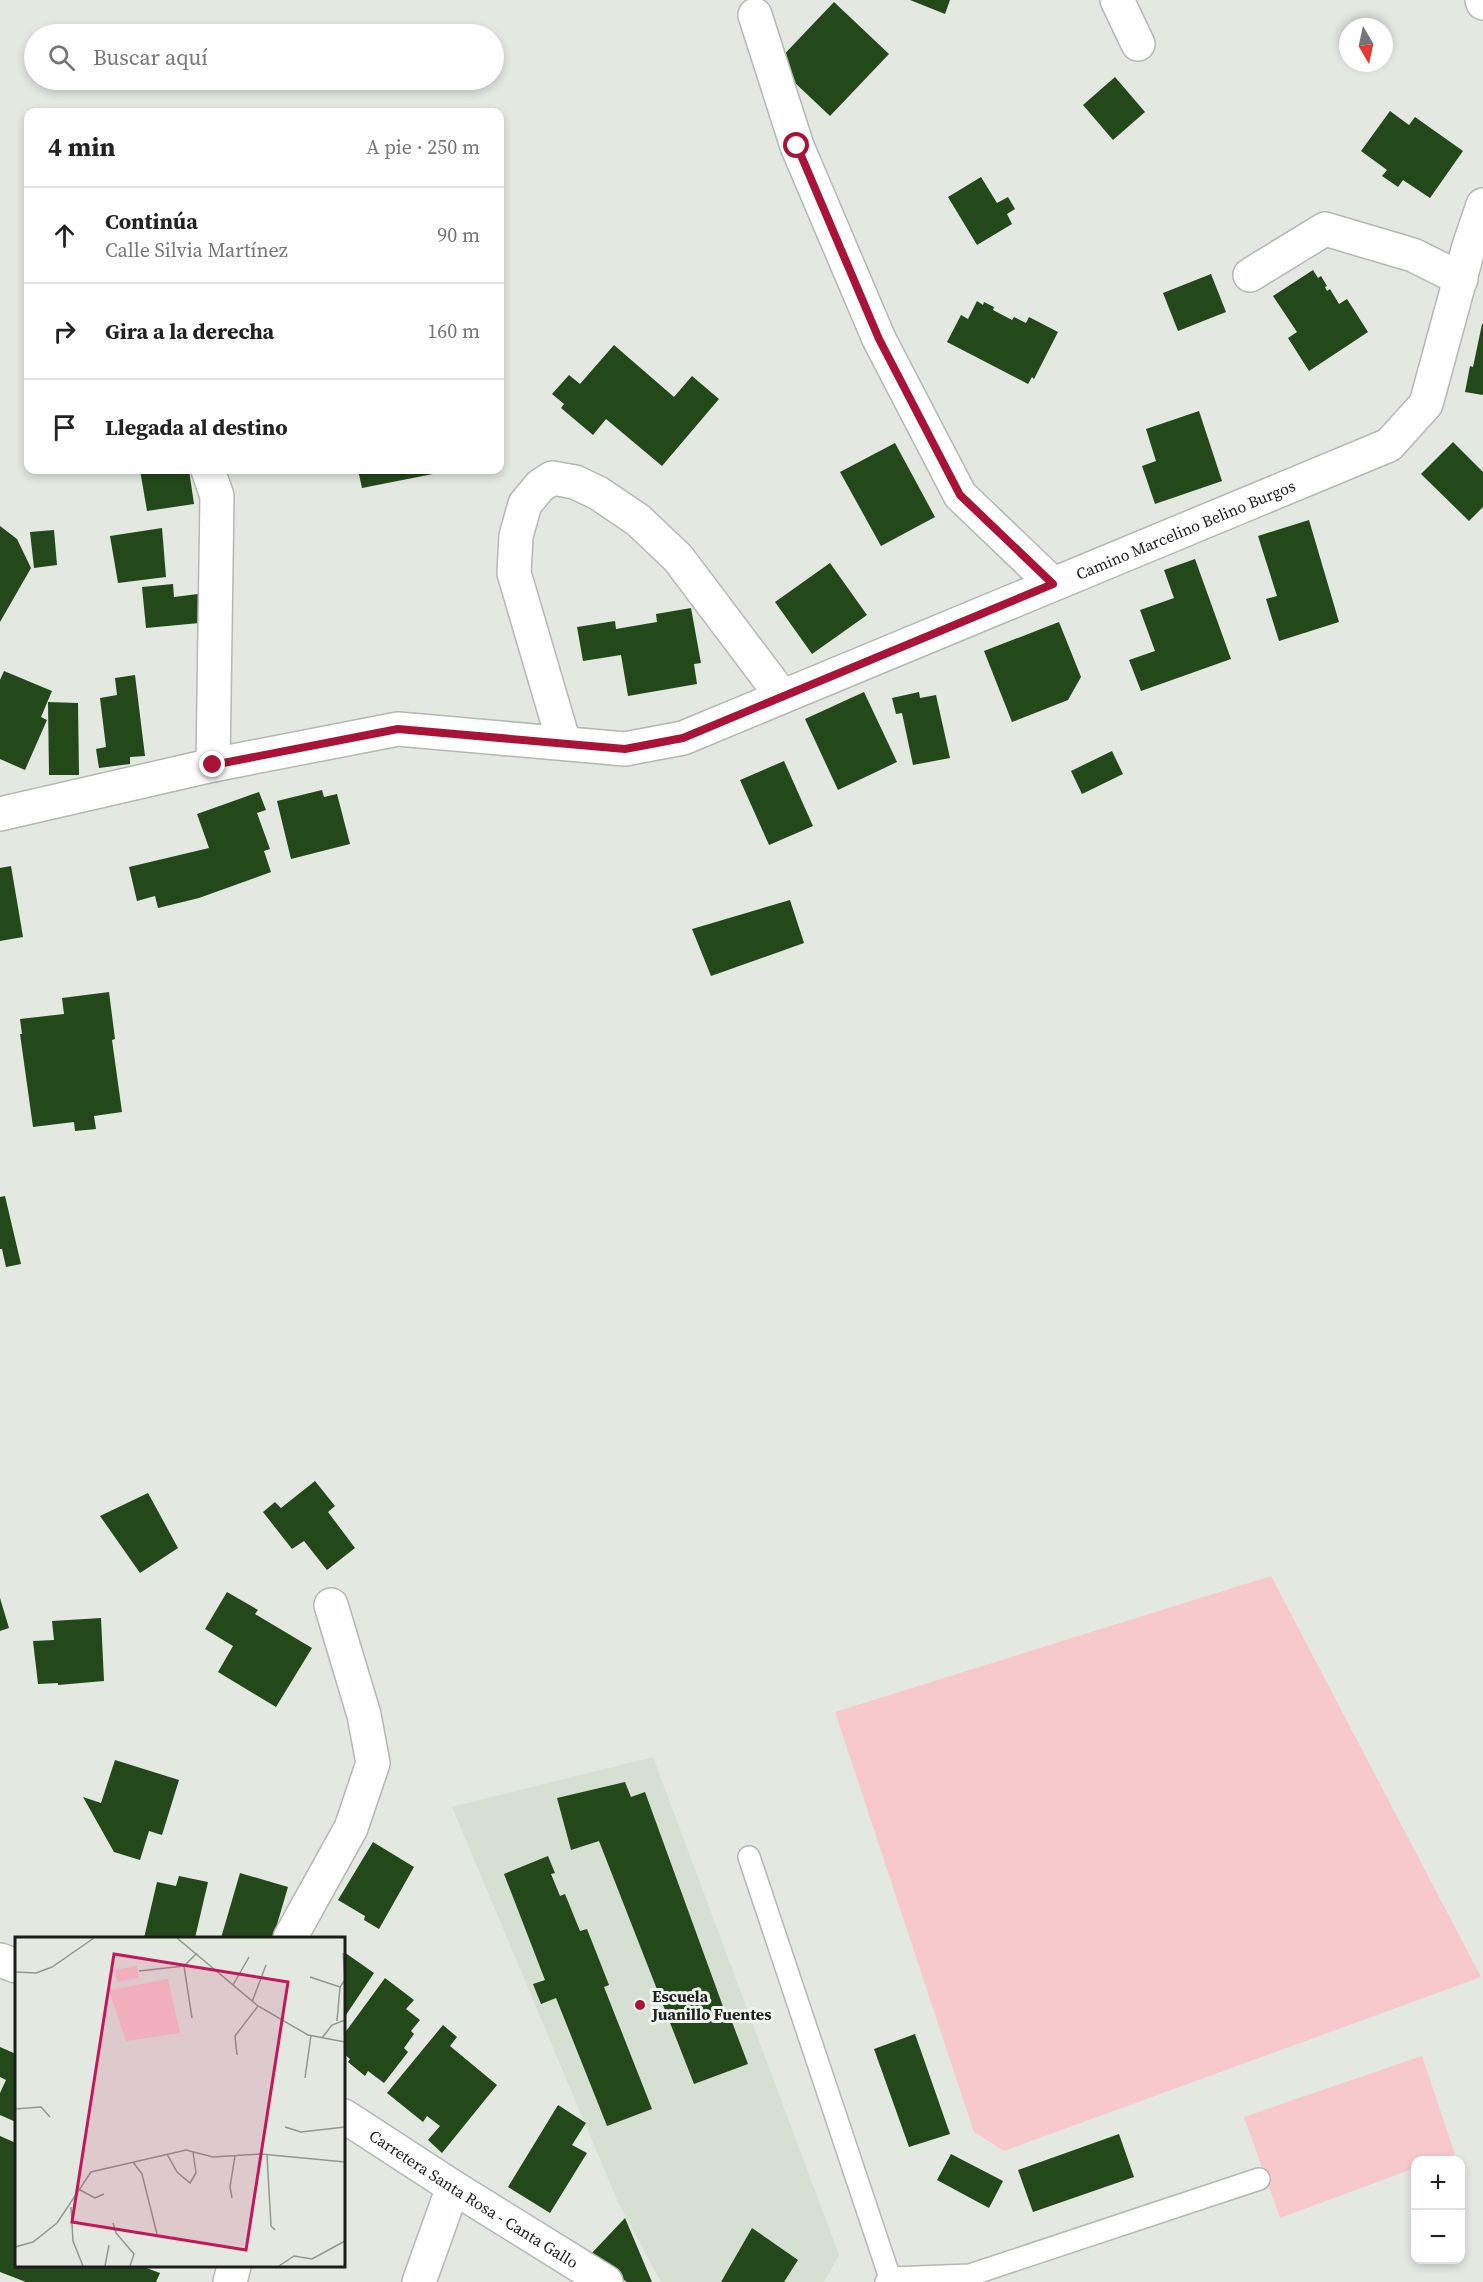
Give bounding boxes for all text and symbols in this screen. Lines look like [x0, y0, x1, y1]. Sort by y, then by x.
north arrow [1339, 18, 1393, 72]
search box [24, 24, 504, 90]
icon: search [45, 41, 78, 74]
text: Buscar aquí [93, 42, 208, 72]
text: 4 min [48, 129, 115, 165]
route start [783, 132, 809, 158]
text: A pie · 250 m [366, 133, 480, 161]
text: Continúa [105, 206, 198, 236]
icon: ahead [48, 219, 81, 252]
text: 90 m [437, 221, 480, 249]
text: Calle Silvia Martínez [105, 236, 288, 264]
icon: right [48, 315, 81, 348]
text: Gira a la derecha [105, 316, 274, 346]
text: 160 m [427, 317, 480, 345]
icon: arrive [48, 411, 81, 444]
text: Llegada al destino [105, 412, 288, 442]
street label: Camino Marcelino Belino Burgos [1073, 474, 1299, 585]
route end [199, 751, 225, 777]
inset map [15, 1937, 345, 2267]
place label: Escuela Juanillo Fuentes [651, 1985, 771, 2025]
marker: Escuela Juanillo Fuentes [633, 1998, 647, 2012]
street label: Carretera Santa Rosa - Canta Gallo [365, 2124, 583, 2273]
map controls [1411, 2156, 1465, 2264]
button: + [1411, 2156, 1465, 2210]
button: − [1411, 2210, 1465, 2264]

